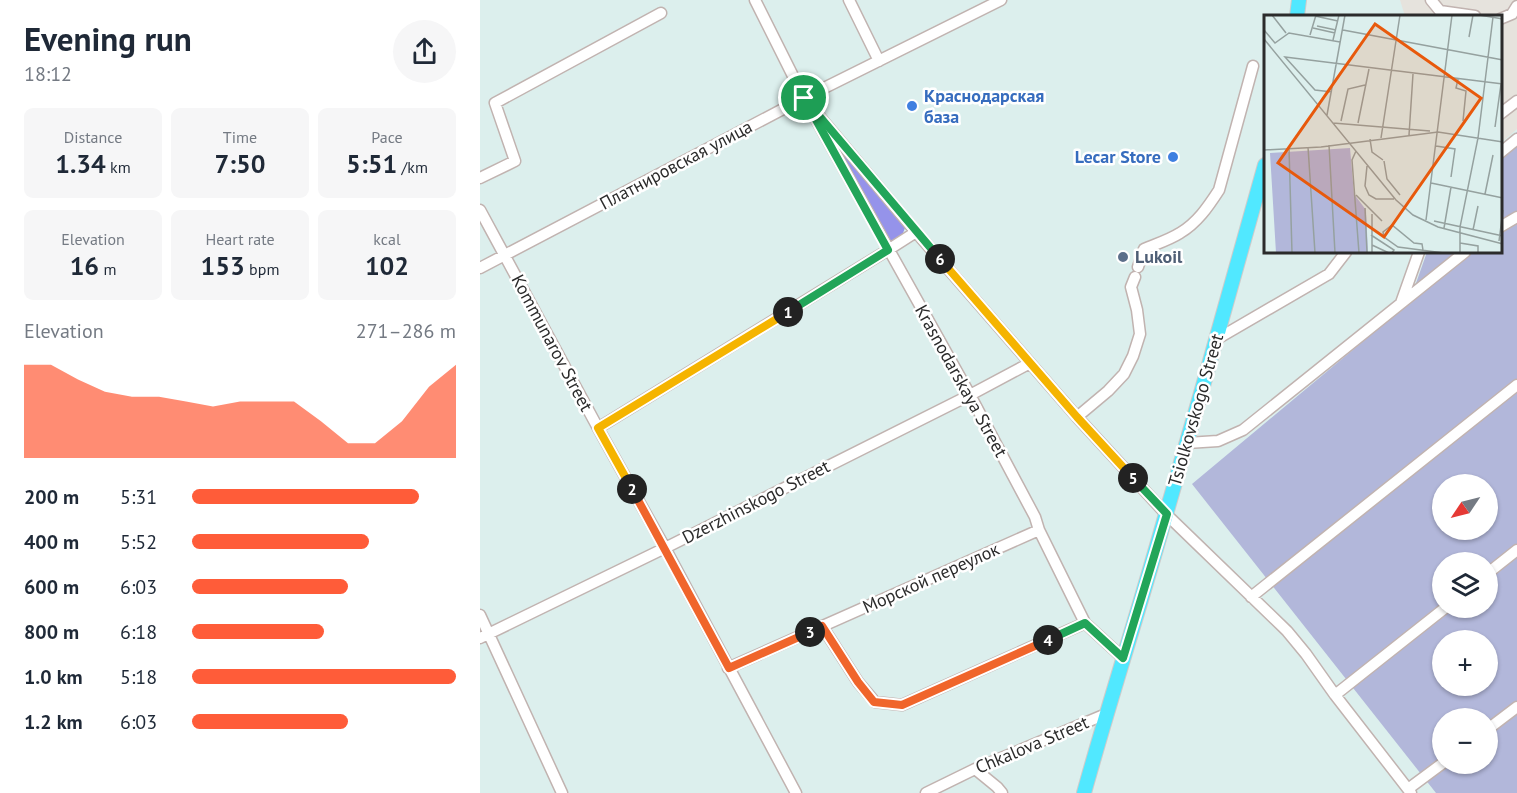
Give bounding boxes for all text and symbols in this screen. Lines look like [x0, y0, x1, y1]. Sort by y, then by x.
inset map [1264, 15, 1502, 254]
text: Evening run [24, 17, 192, 60]
button: share [393, 20, 456, 83]
text: 18:12 [24, 61, 72, 87]
pin [778, 72, 829, 123]
icon: arrive [787, 81, 820, 114]
place label: Краснодарская база [924, 84, 1044, 128]
marker: Краснодарская база [905, 99, 919, 113]
street label: Платнировская улица [595, 115, 756, 215]
text: Distance [64, 127, 122, 147]
text: Time [223, 127, 257, 147]
text: Pace [371, 127, 403, 147]
place label: Lecar Store [1075, 145, 1161, 168]
text: 1.34 [55, 147, 106, 180]
text: 7:50 [214, 147, 266, 180]
text: 5:51 [346, 147, 397, 180]
marker: Lecar Store [1166, 150, 1180, 164]
text: km [106, 157, 131, 177]
text: /km [397, 157, 428, 177]
text: Elevation [61, 229, 125, 249]
text: Heart rate [205, 229, 275, 249]
text: kcal [373, 229, 401, 249]
pin: 6 [925, 244, 955, 274]
place label: Lukoil [1135, 245, 1183, 268]
text: 16 [70, 249, 99, 282]
text: 153 [201, 249, 245, 282]
text: 102 [365, 249, 409, 282]
text: 6 [935, 249, 945, 269]
marker: Lukoil [1116, 250, 1130, 264]
text: m [99, 259, 116, 279]
text: bpm [245, 259, 279, 279]
street label: Kommunarov Street [507, 270, 598, 415]
pin: 1 [773, 297, 803, 327]
street label: Krasnodarskaya Street [910, 301, 1013, 461]
text: 1 [783, 302, 793, 322]
text: Elevation [24, 318, 104, 344]
text: 271–286 m [356, 318, 456, 344]
street label: Tsiolkovskogo Street [1163, 331, 1228, 489]
street label: Dzerzhinskogo Street [678, 454, 833, 549]
pin: 5 [1118, 463, 1148, 493]
text: 5 [1128, 468, 1138, 488]
pin: 2 [617, 474, 647, 504]
north arrow [1432, 474, 1498, 540]
map controls [1432, 474, 1498, 774]
text: 2 [627, 479, 637, 499]
text: 200 m [24, 484, 79, 510]
text: 5:31 [120, 484, 157, 510]
text: 400 m [24, 529, 79, 555]
text: 5:52 [120, 529, 157, 555]
street label: Морской переулок [859, 537, 1003, 618]
button: layers [1432, 552, 1498, 618]
text: 600 m [24, 574, 79, 600]
text: 6:03 [120, 574, 157, 600]
pin: 3 [795, 617, 825, 647]
text: 800 m [24, 619, 79, 645]
text: 6:18 [120, 619, 157, 645]
text: 3 [805, 622, 815, 642]
pin: 4 [1033, 625, 1063, 655]
text: 4 [1043, 630, 1053, 650]
button: + [1432, 630, 1498, 696]
text: 1.0 km [24, 664, 83, 690]
text: 5:18 [120, 664, 157, 690]
button: − [1432, 708, 1498, 774]
text: 1.2 km [24, 709, 83, 735]
text: 6:03 [120, 709, 157, 735]
street label: Chkalova Street [972, 710, 1092, 779]

